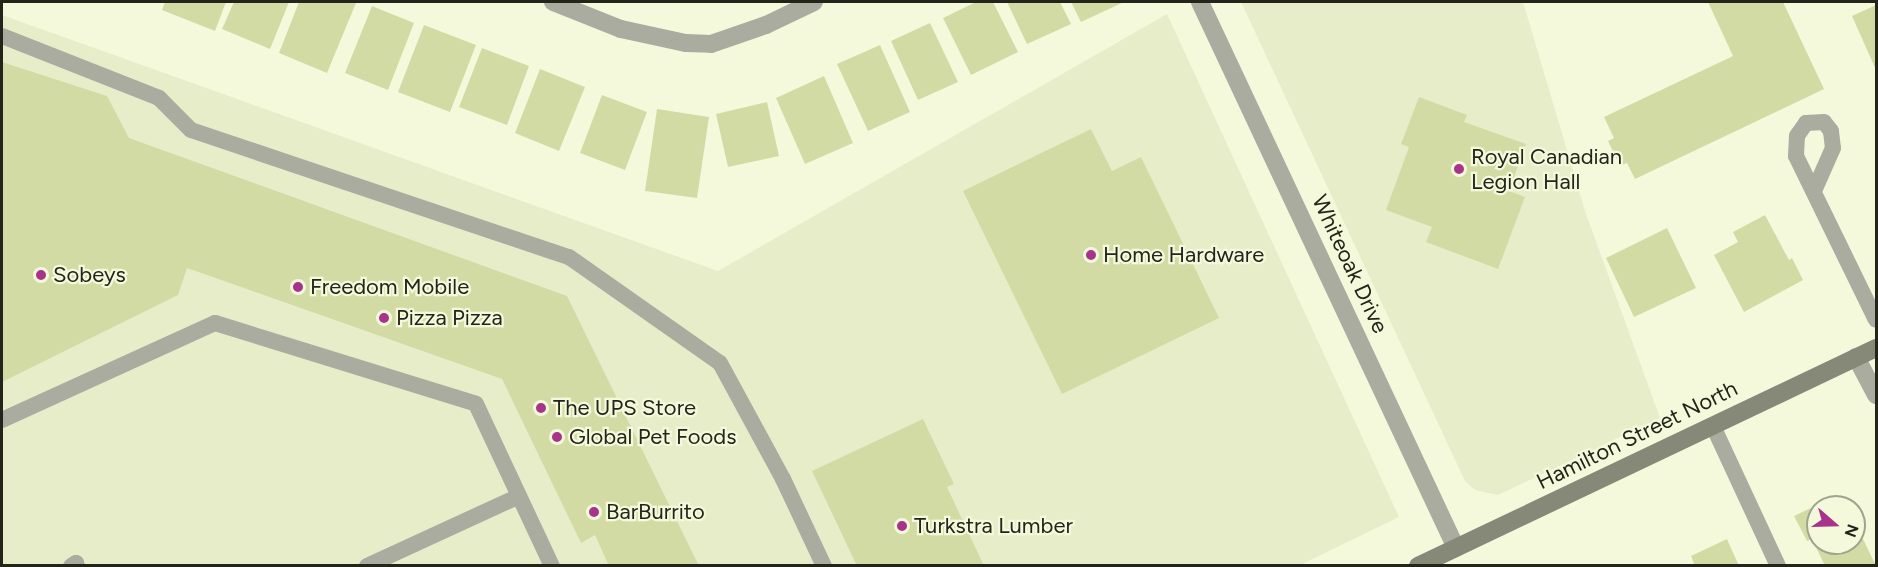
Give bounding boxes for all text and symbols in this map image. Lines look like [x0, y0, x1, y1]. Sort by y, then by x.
place label: Royal Canadian Legion Hall [1471, 143, 1622, 194]
marker: Royal Canadian Legion Hall [1452, 162, 1466, 176]
street label: Whiteoak Drive [1306, 191, 1394, 337]
place label: Home Hardware [1103, 242, 1264, 268]
marker: Home Hardware [1084, 248, 1098, 262]
place label: Sobeys [53, 262, 126, 288]
marker: Sobeys [34, 268, 48, 282]
place label: Freedom Mobile [310, 274, 469, 300]
marker: Freedom Mobile [291, 280, 305, 294]
place label: Pizza Pizza [396, 305, 503, 331]
marker: Pizza Pizza [377, 311, 391, 325]
street label: Hamilton Street North [1532, 375, 1742, 495]
place label: The UPS Store [553, 395, 696, 421]
marker: The UPS Store [534, 401, 548, 415]
place label: Global Pet Foods [569, 424, 736, 450]
marker: Global Pet Foods [550, 430, 564, 444]
north arrow [1806, 495, 1866, 555]
place label: BarBurrito [606, 499, 705, 525]
marker: BarBurrito [587, 505, 601, 519]
place label: Turkstra Lumber [914, 513, 1073, 539]
marker: Turkstra Lumber [895, 519, 909, 533]
text: N [1840, 522, 1863, 540]

